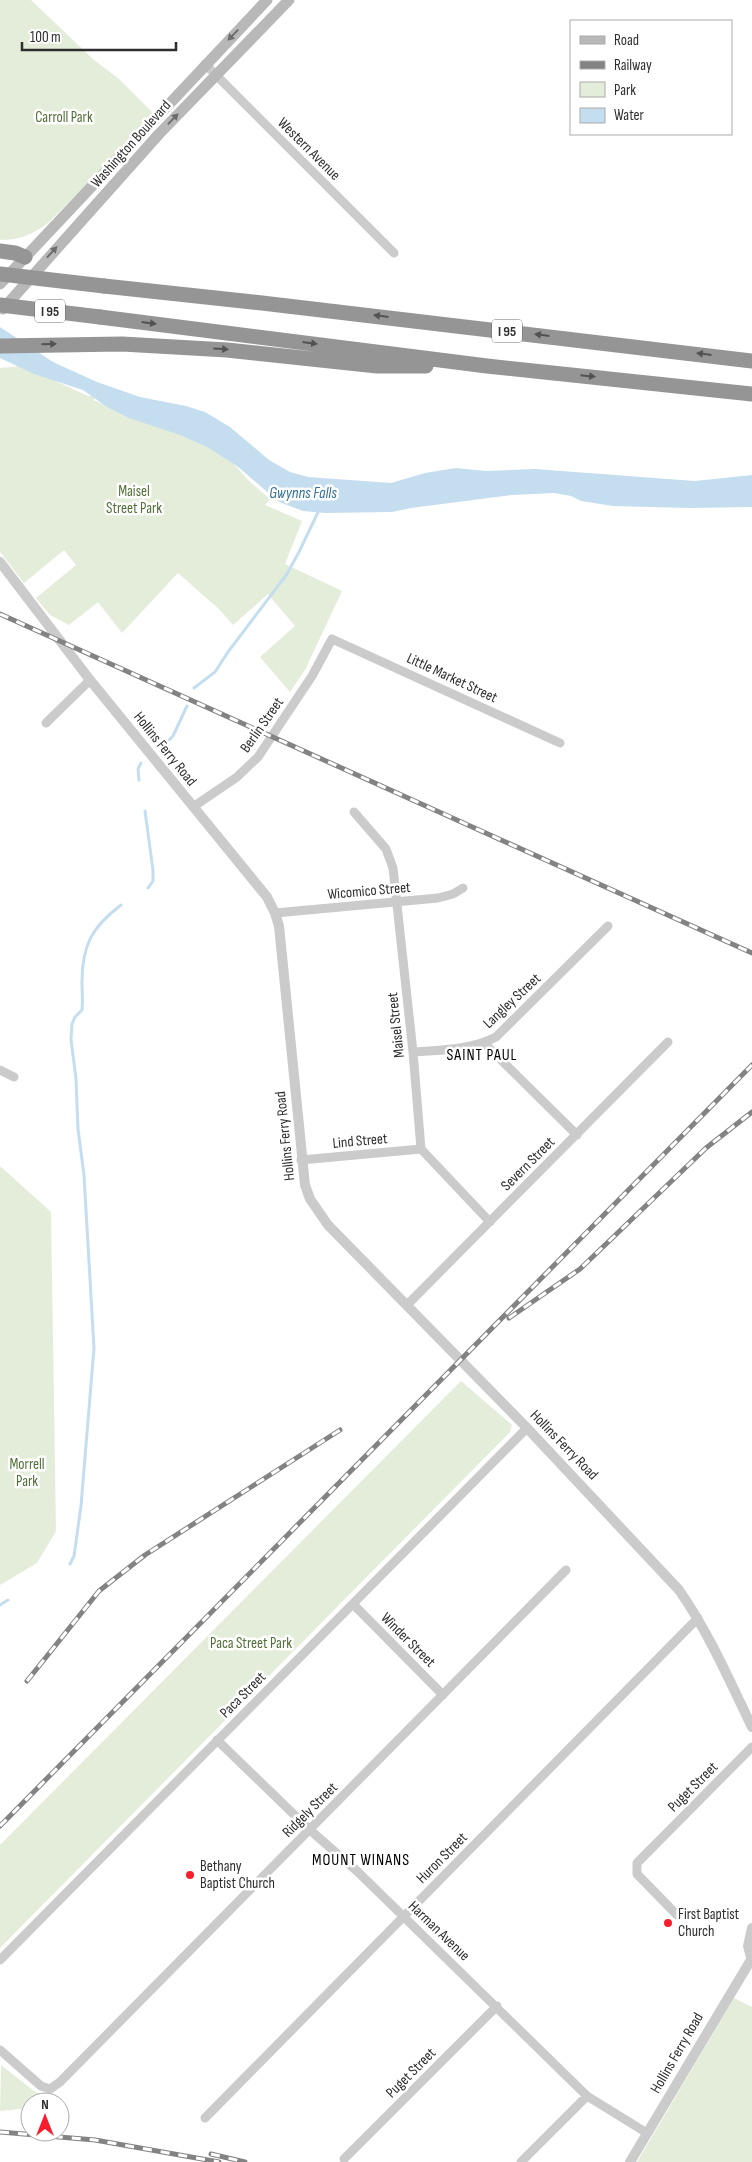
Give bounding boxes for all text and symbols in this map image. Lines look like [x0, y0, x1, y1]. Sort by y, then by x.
scale bar [22, 20, 176, 52]
legend [570, 20, 732, 135]
text: 100 m [30, 28, 61, 47]
one-way arrow [227, 29, 239, 41]
text: Road [614, 31, 639, 50]
text: Railway [614, 56, 652, 75]
text: Park [614, 81, 636, 100]
street label: Washington Boulevard [87, 96, 175, 192]
text: Water [614, 106, 645, 125]
park label: Carroll Park [35, 108, 93, 127]
one-way arrow [167, 113, 179, 125]
street label: Western Avenue [274, 114, 344, 184]
one-way arrow [46, 247, 58, 259]
road number: I 95 [35, 300, 65, 322]
one-way arrow [373, 312, 389, 320]
one-way arrow [141, 319, 157, 327]
road number: I 95 [492, 320, 522, 342]
one-way arrow [534, 331, 550, 339]
one-way arrow [302, 339, 318, 347]
one-way arrow [41, 340, 57, 348]
one-way arrow [213, 346, 229, 354]
one-way arrow [695, 350, 711, 358]
one-way arrow [580, 372, 596, 380]
park label: Maisel Street Park [106, 482, 162, 518]
water label: Gwynns Falls [269, 484, 337, 503]
street label: Little Market Street [404, 649, 501, 707]
street label: Berlin Street [236, 693, 288, 756]
street label: Hollins Ferry Road [129, 708, 201, 790]
street label: Wicomico Street [327, 878, 412, 904]
street label: Langley Street [479, 969, 545, 1033]
street label: Maisel Street [383, 991, 409, 1059]
district label: SAINT PAUL [446, 1046, 518, 1065]
street label: Hollins Ferry Road [271, 1090, 299, 1182]
street label: Lind Street [332, 1129, 389, 1153]
street label: Severn Street [497, 1133, 559, 1195]
street label: Hollins Ferry Road [526, 1406, 602, 1484]
park label: Morrell Park [9, 1455, 45, 1491]
street label: Winder Street [377, 1609, 440, 1672]
park label: Paca Street Park [210, 1634, 292, 1653]
street label: Paca Street [216, 1668, 270, 1722]
street label: Puget Street [664, 1758, 722, 1816]
street label: Ridgely Street [278, 1778, 342, 1842]
street label: Huron Street [412, 1828, 472, 1888]
district label: MOUNT WINANS [312, 1851, 410, 1870]
place label: Bethany Baptist Church [200, 1857, 275, 1893]
marker: Bethany Baptist Church [184, 1869, 196, 1881]
street label: Harman Avenue [404, 1897, 474, 1965]
place label: First Baptist Church [678, 1905, 740, 1941]
marker: First Baptist Church [662, 1917, 674, 1929]
street label: Hollins Ferry Road [646, 2009, 708, 2097]
street label: Puget Street [382, 2044, 440, 2102]
north arrow [20, 2092, 70, 2142]
text: N [41, 2096, 49, 2113]

